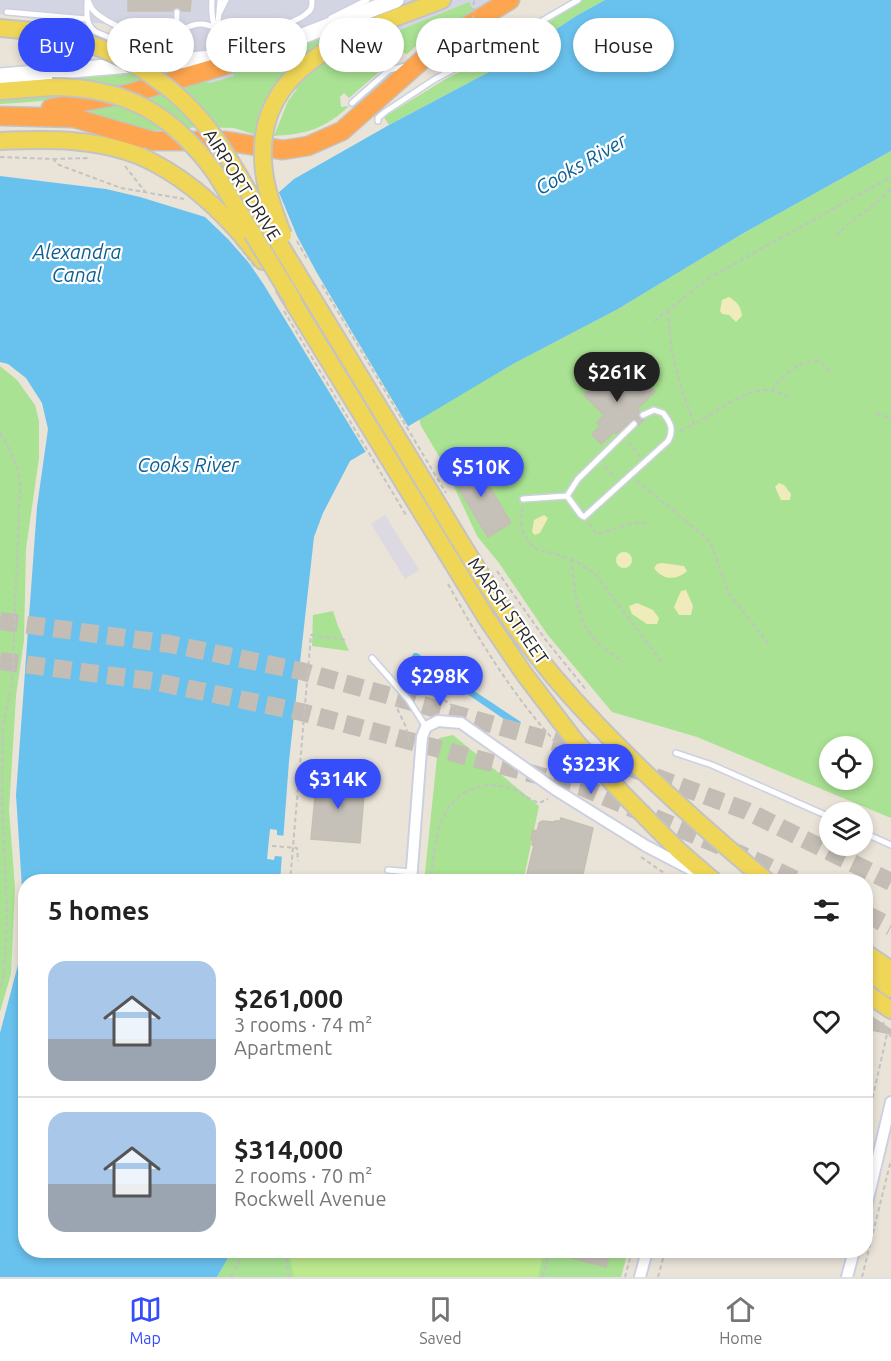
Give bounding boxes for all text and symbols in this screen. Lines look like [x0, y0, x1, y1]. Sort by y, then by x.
chip: Buy [18, 18, 95, 72]
chip: Rent [107, 18, 194, 72]
chip: Filters [206, 18, 307, 72]
chip: New [319, 18, 404, 72]
chip: Apartment [416, 18, 561, 72]
chip: House [573, 18, 674, 72]
street label: AIRPORT DRIVE [201, 125, 285, 244]
water label: Cooks River [531, 128, 632, 199]
water label: Alexandra Canal [32, 240, 122, 286]
pin: $261K [575, 352, 659, 403]
text: $261K [588, 360, 646, 383]
pin: $510K [439, 447, 523, 498]
water label: Cooks River [137, 453, 240, 476]
text: $510K [452, 455, 510, 478]
street label: MARSH STREET [465, 553, 553, 668]
pin: $298K [398, 656, 482, 707]
text: $298K [411, 664, 469, 687]
map controls [819, 736, 873, 856]
button: locate [819, 736, 873, 790]
pin: $323K [549, 744, 633, 795]
text: $323K [562, 752, 620, 775]
pin: $314K [296, 759, 380, 810]
text: $314K [309, 767, 367, 790]
button: layers [819, 802, 873, 856]
icon: filters [810, 894, 843, 927]
text: 5 homes [48, 896, 149, 925]
text: $261,000 [234, 984, 343, 1013]
icon: home [96, 985, 168, 1057]
icon: heart [810, 1005, 843, 1038]
text: 3 rooms · 74 m² [234, 1013, 372, 1036]
text: Apartment [234, 1036, 332, 1059]
text: $314,000 [234, 1135, 343, 1164]
icon: home [96, 1136, 168, 1208]
icon: heart [810, 1156, 843, 1189]
text: 2 rooms · 70 m² [234, 1164, 372, 1187]
text: Rockwell Avenue [234, 1187, 387, 1210]
tab: Map [129, 1293, 162, 1347]
tab: Saved [419, 1293, 462, 1347]
tab: Home [719, 1293, 762, 1347]

